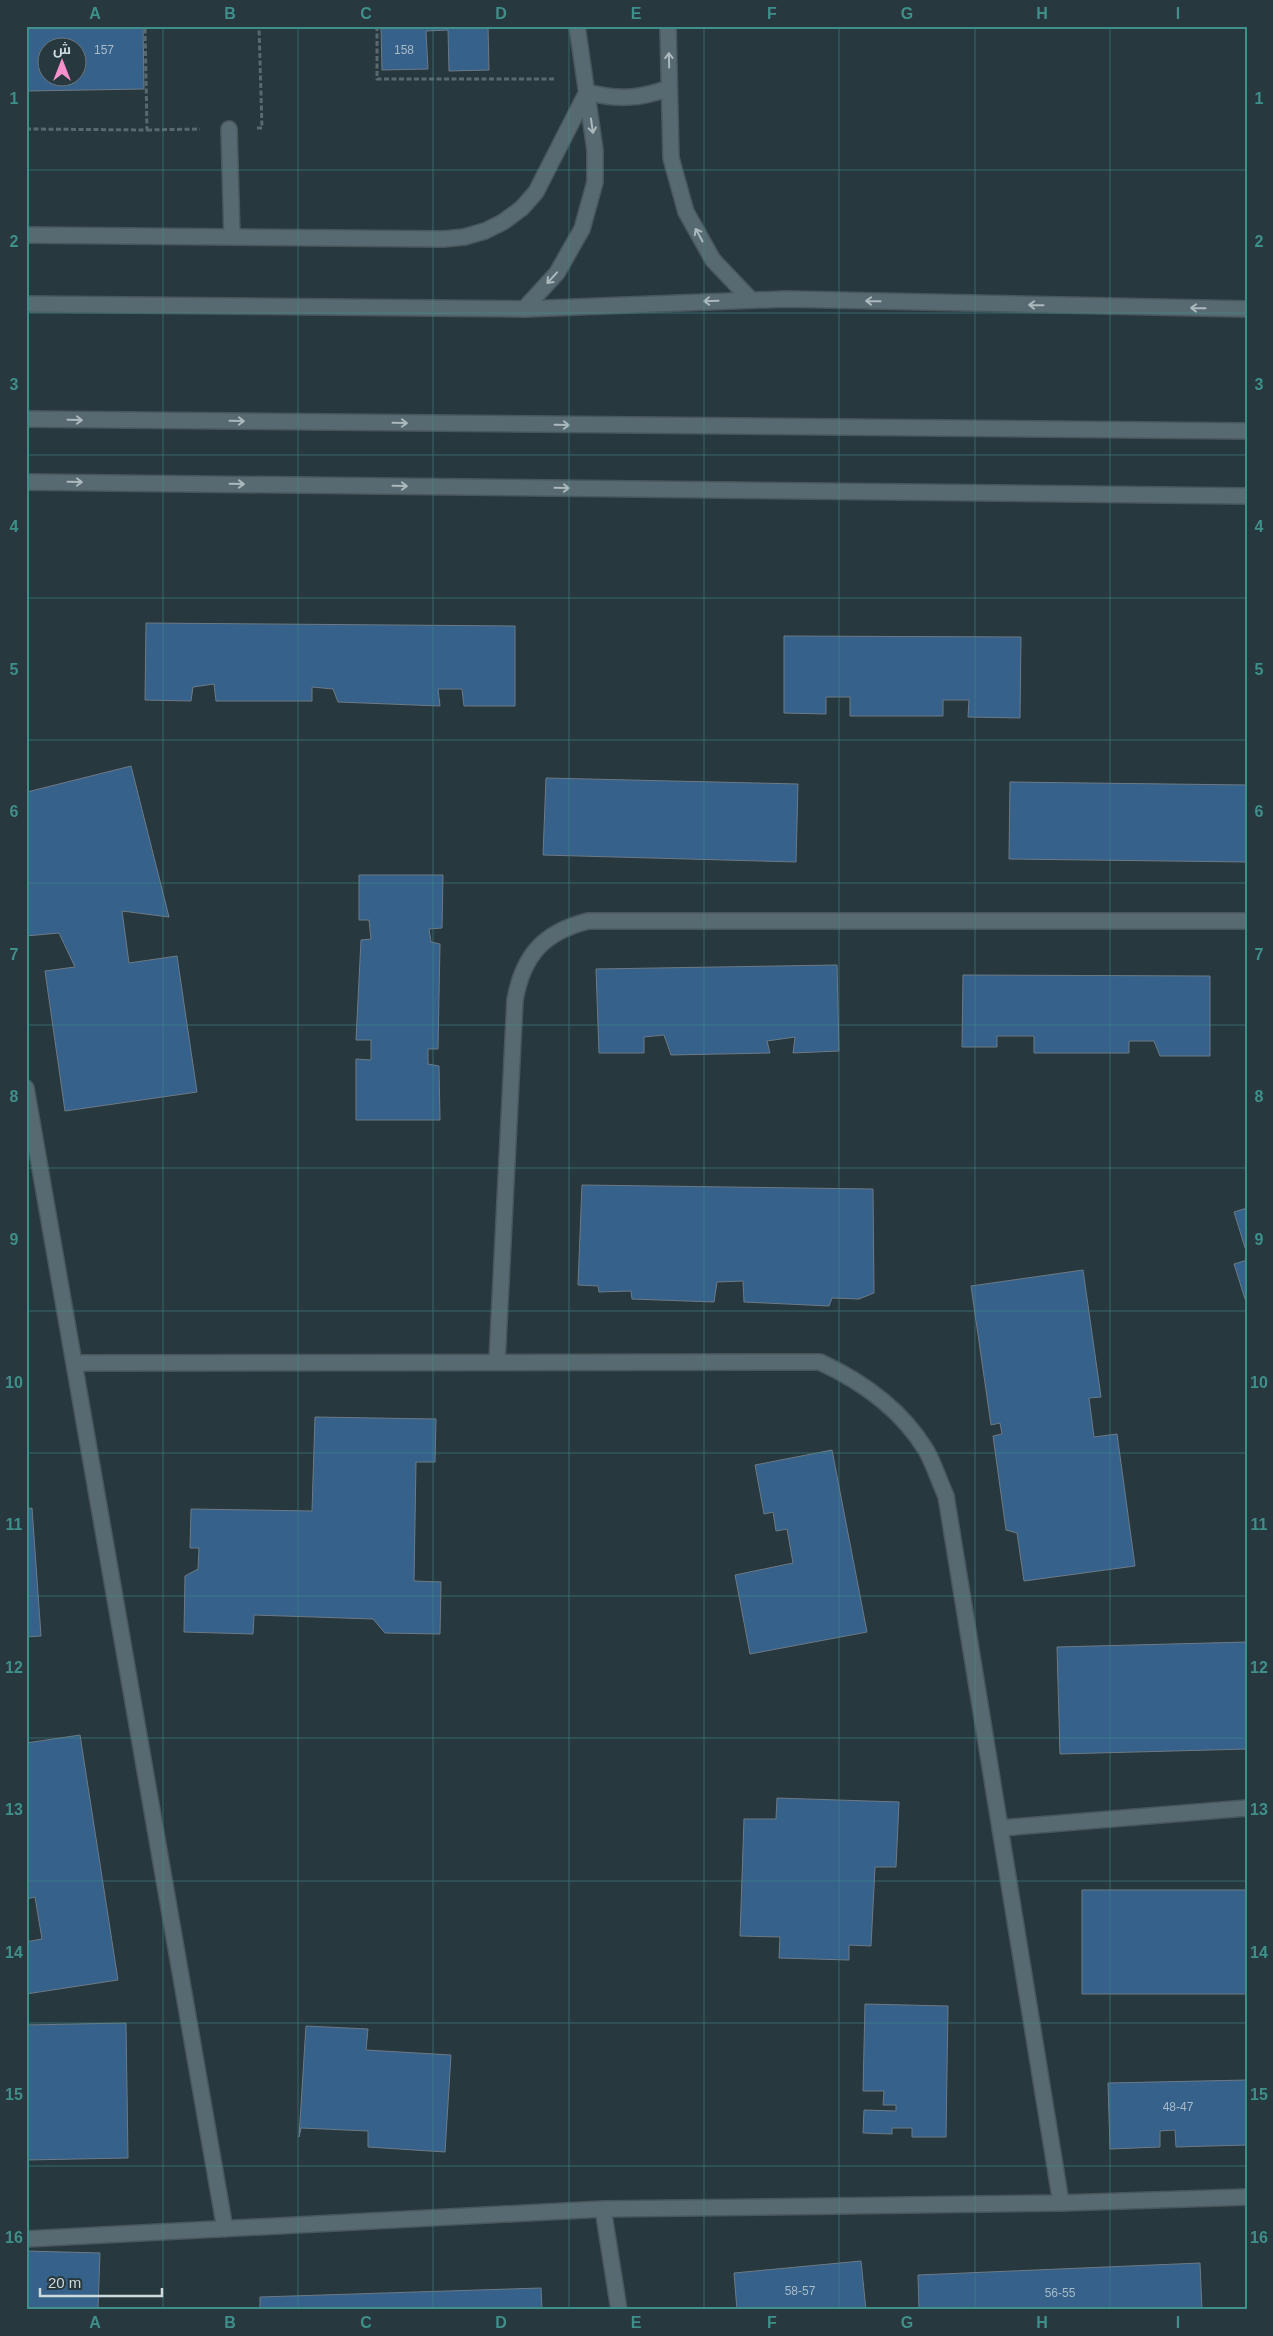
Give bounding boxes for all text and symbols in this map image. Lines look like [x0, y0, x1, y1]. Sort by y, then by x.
text: A [89, 5, 101, 22]
text: B [224, 5, 236, 22]
text: C [360, 5, 372, 22]
text: D [495, 5, 507, 22]
text: E [631, 5, 642, 22]
text: F [767, 5, 777, 22]
text: G [901, 5, 913, 22]
text: H [1036, 5, 1048, 22]
text: I [1176, 5, 1180, 22]
north arrow [38, 38, 88, 88]
text: ش [53, 41, 71, 58]
house number: 157 [94, 43, 114, 57]
house number: 158 [394, 43, 414, 57]
one-way arrow [664, 53, 674, 69]
text: 1 [10, 90, 19, 107]
text: 1 [1255, 90, 1264, 107]
one-way arrow [587, 118, 597, 134]
one-way arrow [693, 228, 703, 243]
text: 2 [10, 233, 19, 250]
text: 2 [1255, 233, 1264, 250]
one-way arrow [546, 272, 558, 285]
one-way arrow [865, 296, 882, 306]
one-way arrow [703, 297, 719, 306]
one-way arrow [1028, 300, 1044, 309]
one-way arrow [1190, 303, 1206, 313]
text: 3 [10, 376, 19, 393]
text: 3 [1255, 376, 1264, 393]
one-way arrow [66, 415, 83, 425]
one-way arrow [229, 416, 245, 426]
one-way arrow [392, 418, 408, 428]
one-way arrow [554, 420, 570, 429]
one-way arrow [67, 478, 83, 487]
one-way arrow [229, 480, 245, 489]
one-way arrow [392, 481, 408, 491]
one-way arrow [554, 483, 570, 493]
text: 4 [10, 518, 19, 535]
text: 4 [1255, 518, 1264, 535]
text: 5 [10, 661, 19, 678]
text: 5 [1255, 661, 1264, 678]
text: 6 [10, 803, 19, 820]
text: 6 [1255, 803, 1264, 820]
text: 7 [10, 946, 19, 963]
text: 7 [1255, 946, 1264, 963]
text: 8 [10, 1088, 19, 1105]
text: 8 [1255, 1088, 1264, 1105]
text: 9 [10, 1231, 19, 1248]
text: 9 [1255, 1231, 1264, 1248]
text: 10 [5, 1374, 23, 1391]
text: 10 [1250, 1374, 1268, 1391]
text: 11 [6, 1516, 23, 1533]
text: 11 [1251, 1516, 1268, 1533]
text: 12 [5, 1659, 23, 1676]
text: 12 [1250, 1659, 1268, 1676]
text: 13 [5, 1801, 23, 1818]
text: 13 [1250, 1801, 1268, 1818]
text: 14 [5, 1944, 23, 1961]
text: 14 [1250, 1944, 1268, 1961]
text: 15 [5, 2086, 23, 2103]
text: 15 [1250, 2086, 1268, 2103]
house number: 48-47 [1163, 2100, 1194, 2114]
text: 16 [5, 2229, 23, 2246]
text: 16 [1250, 2229, 1268, 2246]
scale bar [40, 2266, 162, 2298]
text: 20 m [48, 2274, 81, 2291]
house number: 58-57 [785, 2284, 816, 2298]
house number: 56-55 [1045, 2286, 1076, 2300]
text: A [89, 2314, 101, 2331]
text: B [224, 2314, 236, 2331]
text: C [360, 2314, 372, 2331]
text: D [495, 2314, 507, 2331]
text: E [631, 2314, 642, 2331]
text: F [767, 2314, 777, 2331]
text: G [901, 2314, 913, 2331]
text: H [1036, 2314, 1048, 2331]
text: I [1176, 2314, 1180, 2331]

